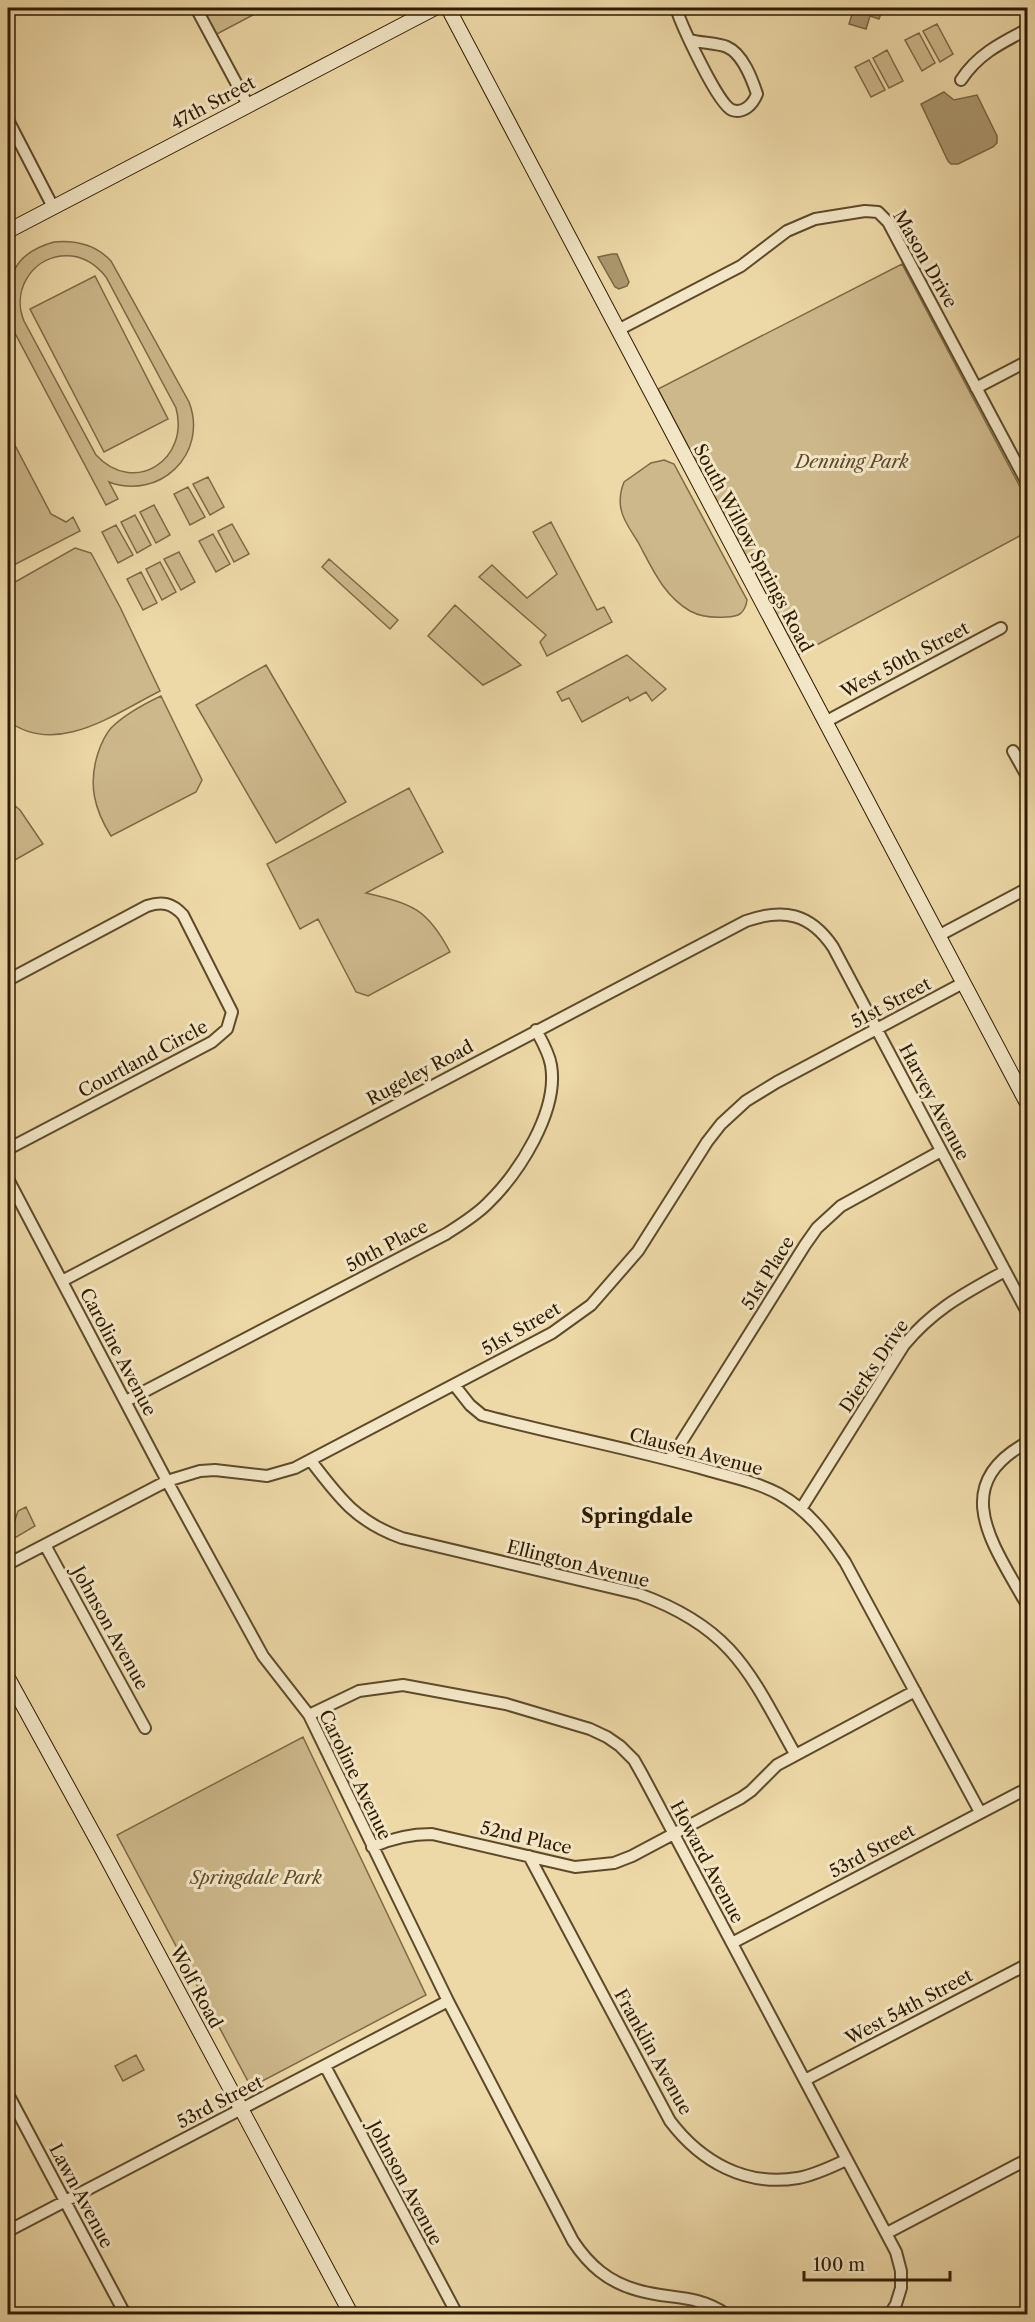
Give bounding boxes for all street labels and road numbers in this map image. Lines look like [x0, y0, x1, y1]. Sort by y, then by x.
street label: 47th Street [167, 71, 260, 134]
street label: Mason Drive [888, 206, 962, 312]
street label: South Willow Springs Road [689, 440, 817, 656]
street label: West 50th Street [836, 617, 973, 703]
street label: 51st Street [847, 973, 935, 1033]
street label: Courtland Circle [75, 1016, 211, 1102]
street label: Rugeley Road [363, 1036, 477, 1110]
street label: Harvey Avenue [894, 1040, 974, 1164]
street label: 50th Place [342, 1215, 432, 1277]
street label: 51st Place [737, 1232, 799, 1314]
street label: Caroline Avenue [75, 1284, 161, 1420]
street label: 51st Street [478, 1297, 565, 1360]
street label: Dierks Drive [835, 1315, 913, 1417]
street label: Clausen Avenue [627, 1424, 765, 1480]
street label: Ellington Avenue [504, 1536, 652, 1592]
street label: Johnson Avenue [65, 1560, 153, 1694]
street label: Caroline Avenue [314, 1706, 396, 1844]
street label: Howard Avenue [665, 1797, 749, 1927]
street label: 52nd Place [478, 1817, 574, 1859]
street label: 53rd Street [825, 1819, 919, 1883]
street label: Wolf Road [165, 1941, 227, 2032]
street label: West 54th Street [841, 1964, 977, 2050]
street label: Franklin Avenue [609, 1985, 697, 2119]
street label: 53rd Street [173, 2071, 267, 2133]
street label: Johnson Avenue [362, 2114, 447, 2249]
street label: Lawn Avenue [44, 2140, 118, 2252]

